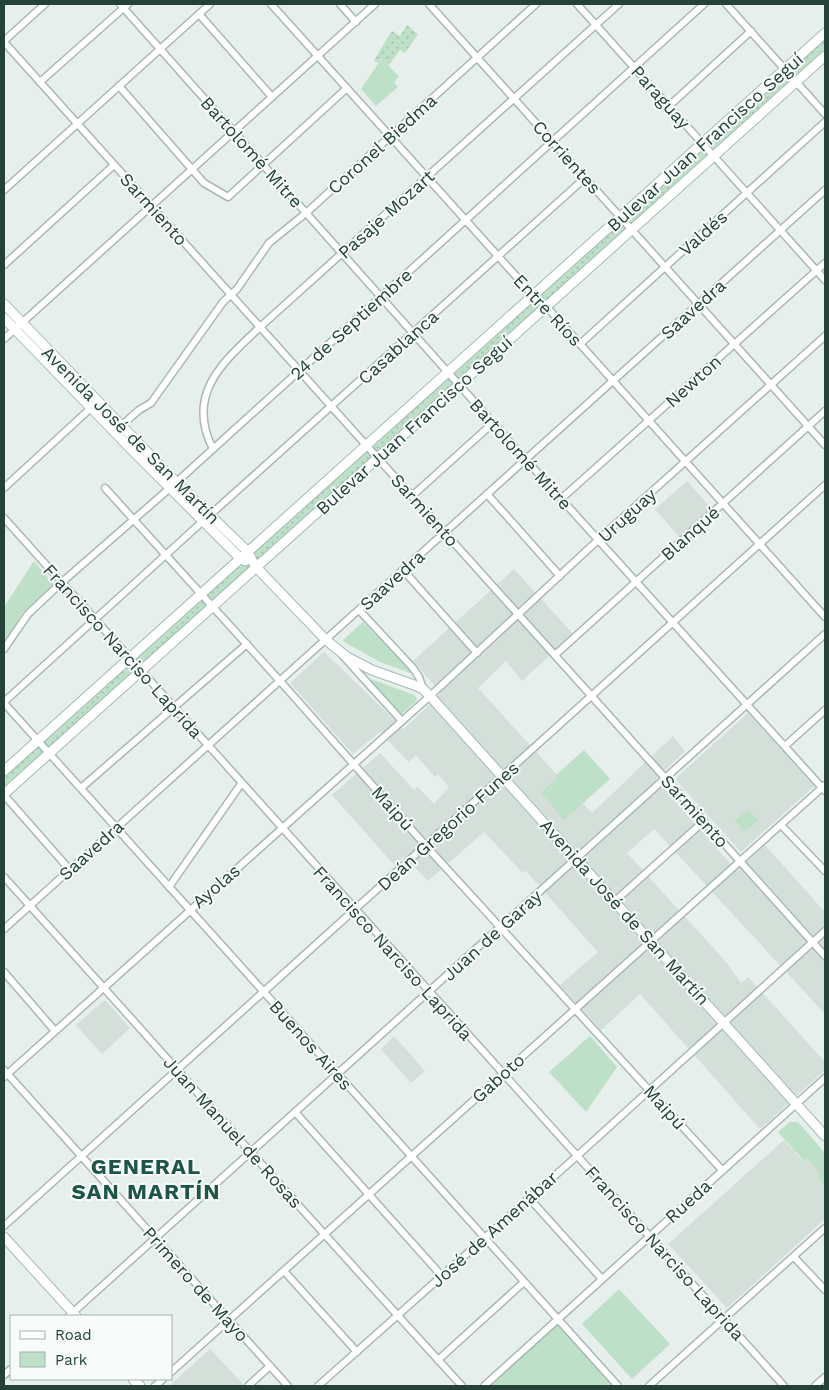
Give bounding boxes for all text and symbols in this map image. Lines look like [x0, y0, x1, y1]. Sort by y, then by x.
street label: Bulevar Juan Francisco Seguí [603, 48, 807, 236]
street label: Paraguay [627, 61, 695, 134]
street label: Coronel Biedma [323, 90, 441, 198]
street label: Bartolomé Mitre [197, 92, 307, 212]
street label: Corrientes [529, 116, 605, 198]
street label: Pasaje Mozart [334, 165, 439, 263]
street label: Sarmiento [116, 168, 192, 250]
street label: Valdés [675, 206, 731, 260]
street label: 24 de Septiembre [286, 264, 416, 384]
street label: Entre Ríos [509, 270, 587, 350]
street label: Saavedra [656, 275, 730, 343]
street label: Casablanca [354, 306, 442, 388]
street label: Bulevar Juan Francisco Seguí [312, 331, 516, 519]
street label: Avenida José de San Martín [38, 342, 224, 528]
street label: Newton [661, 351, 725, 411]
street label: Bartolomé Mitre [466, 394, 576, 514]
street label: Sarmiento [387, 469, 463, 551]
street label: Uruguay [594, 483, 661, 546]
street label: Blanqué [656, 501, 724, 565]
street label: Saavedra [355, 546, 429, 614]
street label: Francisco Narciso Laprida [39, 559, 207, 743]
street label: Deán Gregorio Funes [373, 757, 523, 895]
street label: Sarmiento [657, 770, 733, 852]
street label: Maipú [368, 781, 418, 835]
street label: Avenida José de San Martín [536, 815, 714, 1009]
street label: Saavedra [54, 816, 128, 884]
street label: Ayolas [188, 860, 244, 912]
street label: Francisco Narciso Laprida [309, 861, 477, 1045]
street label: Juan de Garay [438, 885, 546, 985]
street label: Buenos Aires [265, 996, 357, 1094]
street label: Gaboto [467, 1049, 529, 1107]
street label: Juan Manuel de Rosas [159, 1052, 307, 1212]
street label: Maipú [640, 1080, 690, 1134]
district label: GENERAL SAN MARTÍN [71, 1154, 221, 1204]
street label: Francisco Narciso Laprida [581, 1161, 749, 1345]
street label: José de Amenábar [426, 1166, 562, 1292]
street label: Rueda [661, 1175, 715, 1227]
street label: Primero de Mayo [139, 1222, 253, 1346]
legend [10, 1315, 172, 1380]
text: Road [55, 1326, 92, 1344]
text: Park [55, 1351, 88, 1369]

